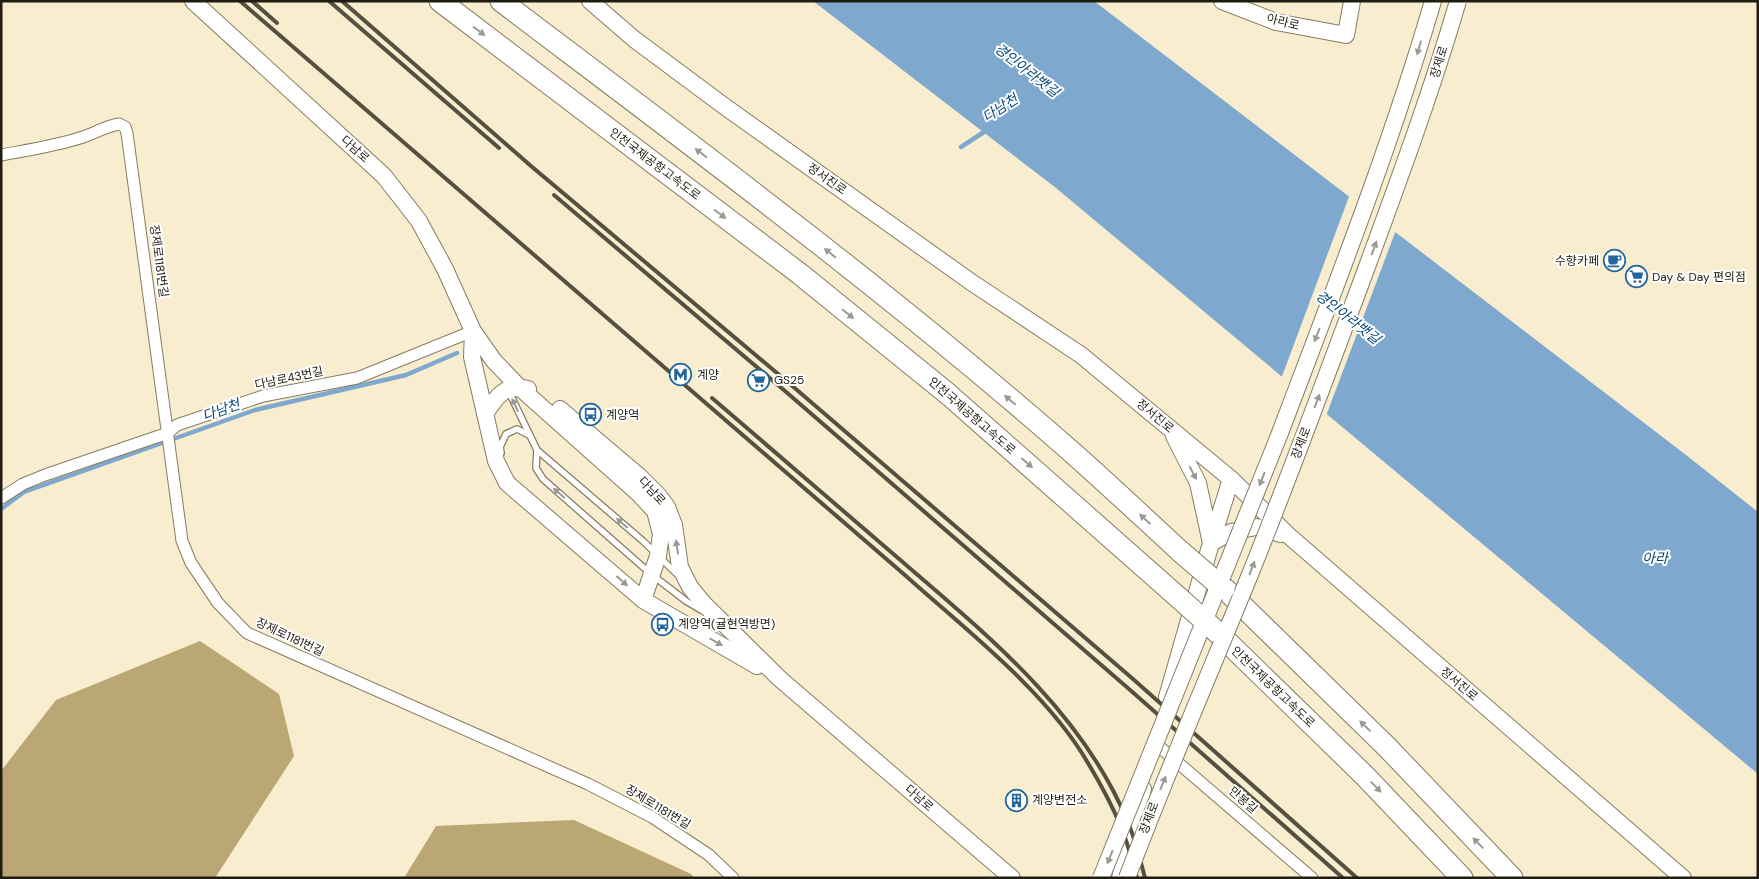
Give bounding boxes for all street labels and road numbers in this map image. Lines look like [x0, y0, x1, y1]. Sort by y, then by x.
street label: 아라로 [1265, 10, 1301, 34]
street label: 장제로 [1427, 44, 1451, 80]
street label: 인천국제공항고속도로 [606, 124, 704, 204]
street label: 다남로 [337, 132, 373, 166]
street label: 정서진로 [804, 160, 850, 198]
street label: 장제로1181번길 [146, 223, 172, 299]
street label: 다남로43번길 [253, 363, 325, 393]
street label: 인천국제공항고속도로 [925, 374, 1019, 458]
street label: 정서진로 [1133, 396, 1177, 436]
street label: 장제로 [1288, 425, 1314, 461]
street label: 다남로 [635, 473, 669, 509]
street label: 장제로1181번길 [253, 614, 327, 660]
street label: 인천국제공항고속도로 [1228, 643, 1318, 731]
street label: 정서진로 [1437, 664, 1481, 704]
street label: 장제로1181번길 [622, 781, 694, 833]
street label: 다남로 [901, 781, 937, 815]
street label: 만봉길 [1225, 783, 1261, 817]
street label: 장제로 [1136, 800, 1162, 836]

